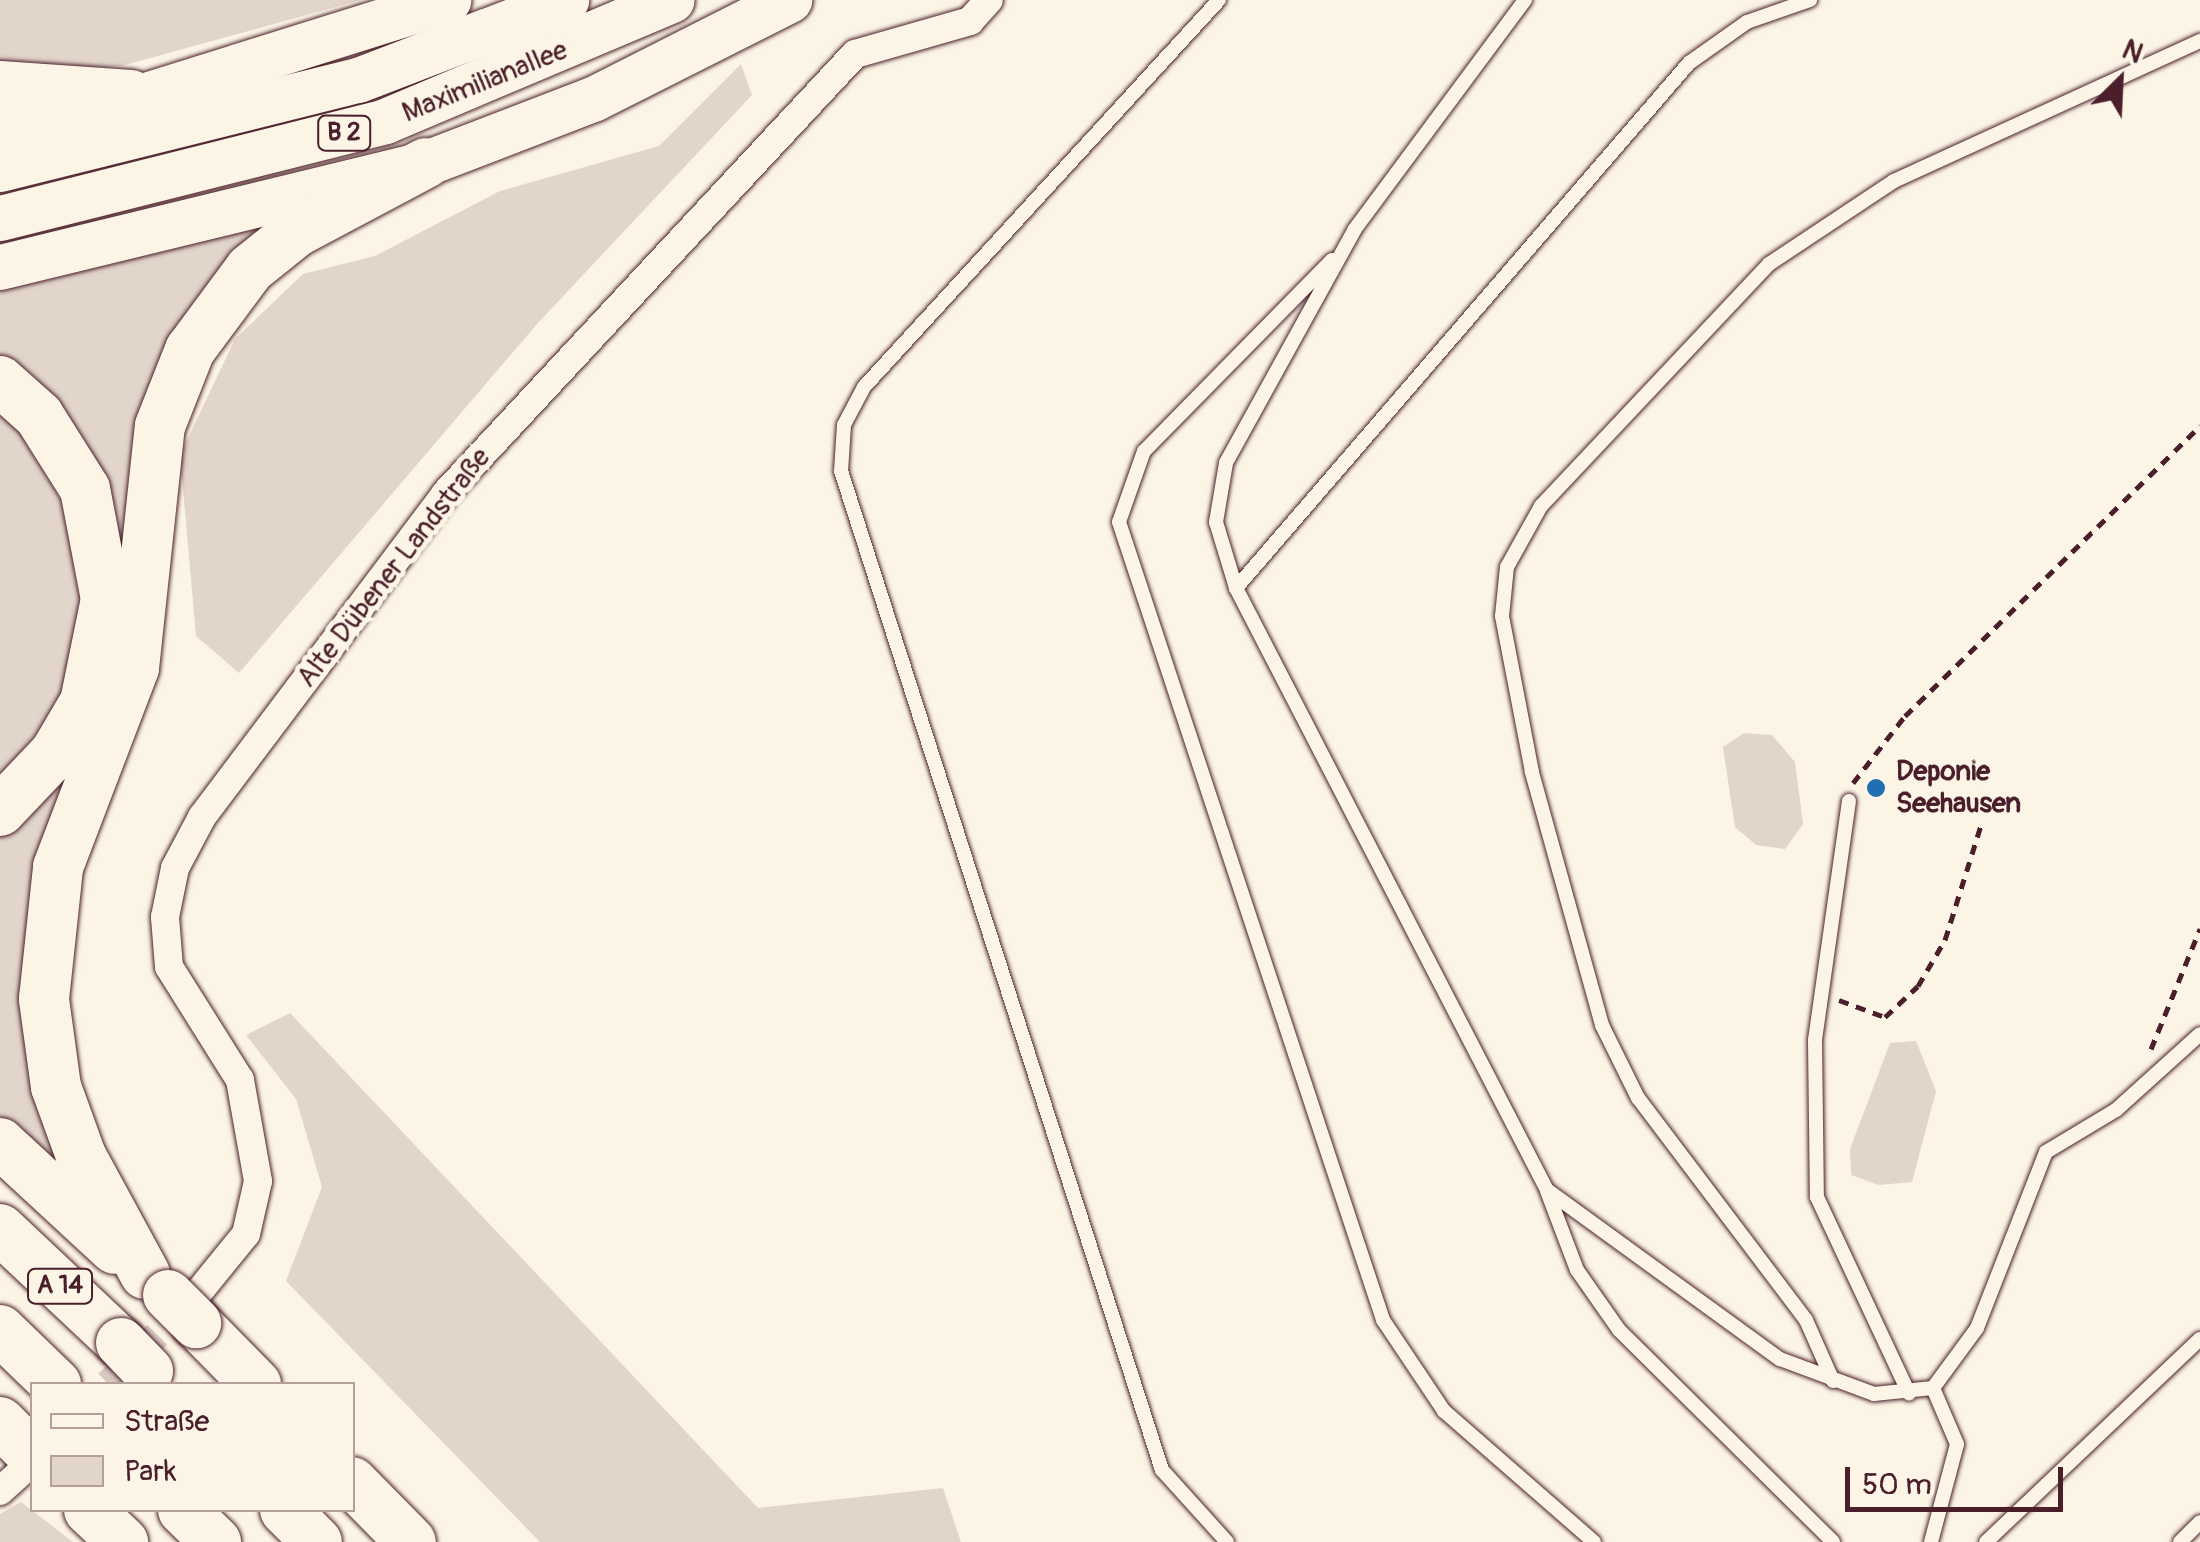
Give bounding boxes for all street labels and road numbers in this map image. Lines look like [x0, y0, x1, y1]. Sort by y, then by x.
street label: Maximilianallee [398, 34, 572, 130]
road number: B 2 [316, 113, 372, 153]
street label: Alte Dübener Landstraße [290, 442, 498, 694]
road number: A 14 [25, 1266, 95, 1306]

